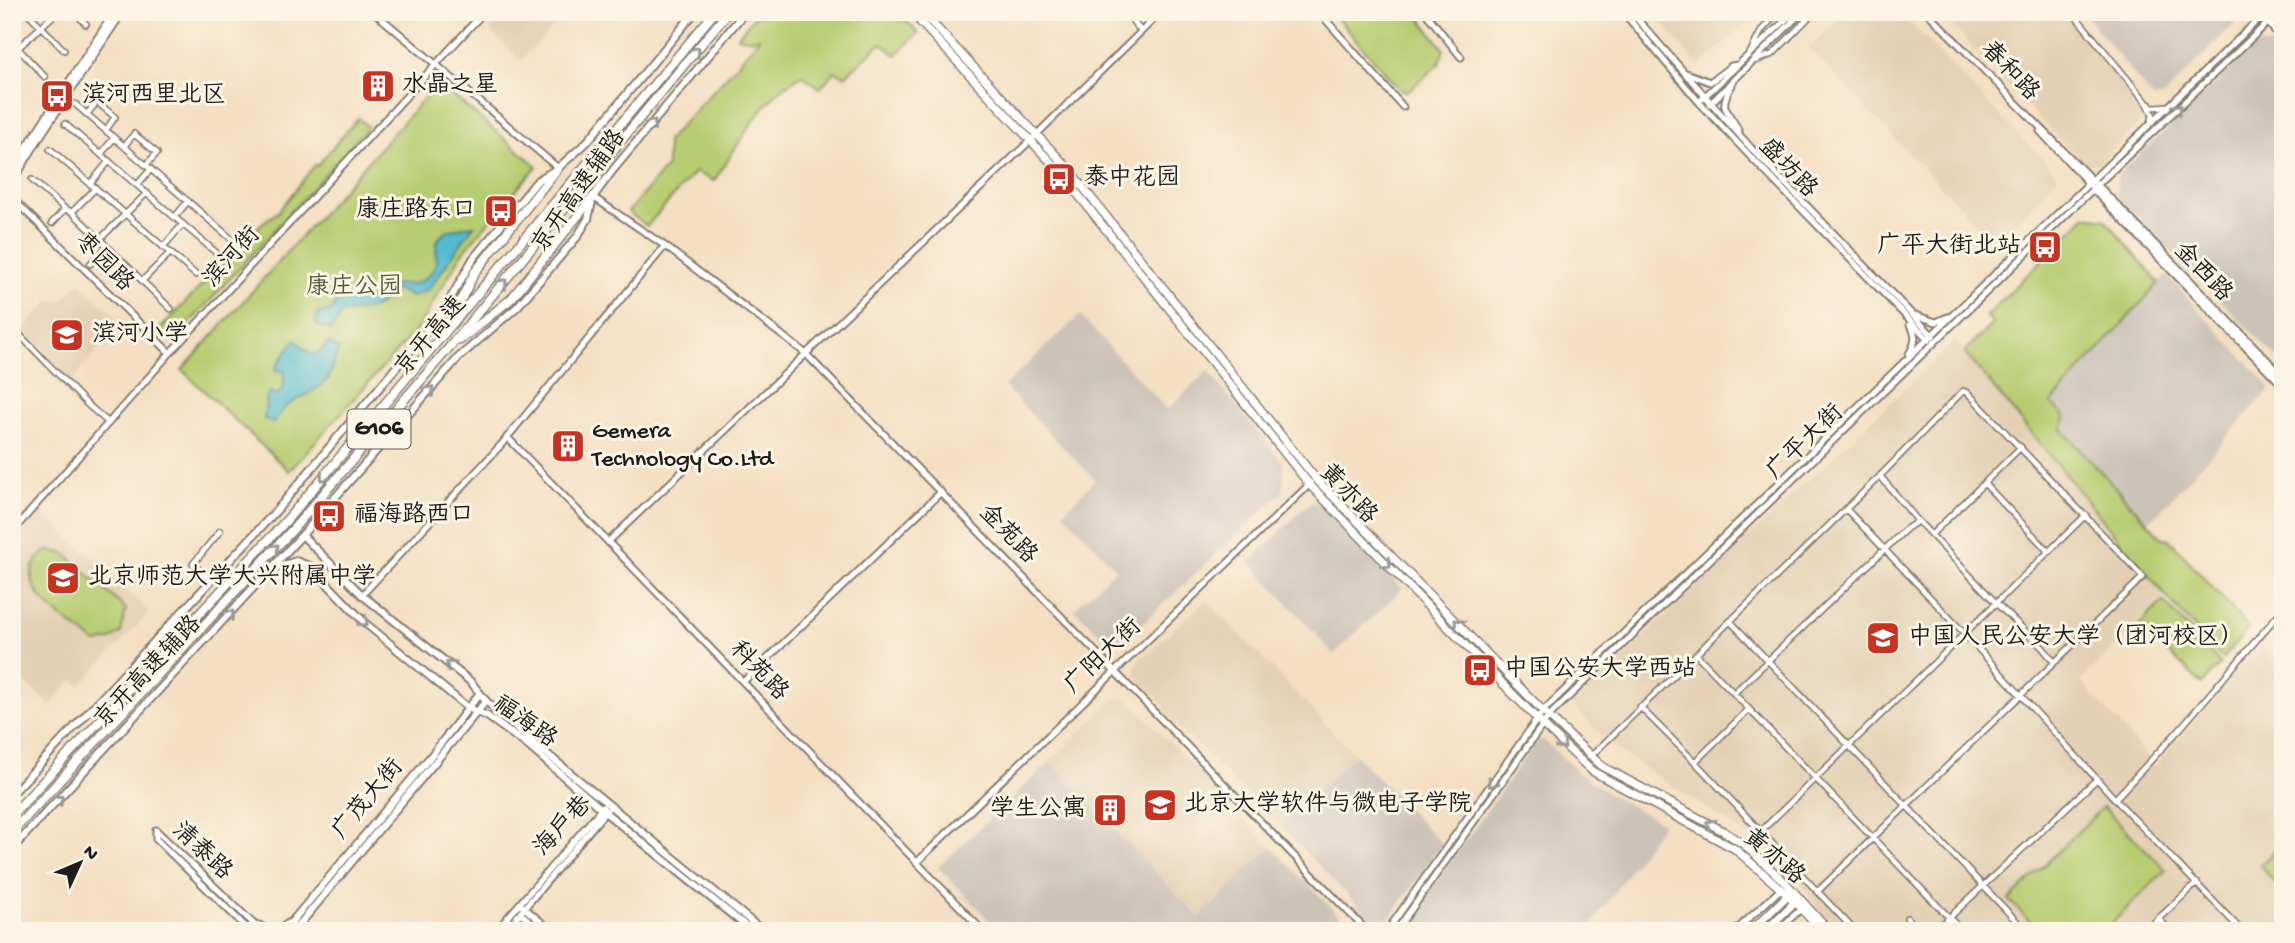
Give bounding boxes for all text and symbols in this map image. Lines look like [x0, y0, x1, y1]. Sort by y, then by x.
street label: 春和路 [1974, 35, 2046, 108]
one-way arrow [688, 47, 700, 60]
building icon: 水晶之星 [359, 67, 397, 105]
place label: 水晶之星 [402, 71, 498, 101]
bus stop icon: 滨河西里北区 [38, 77, 76, 115]
place label: 滨河西里北区 [82, 81, 226, 111]
one-way arrow [2170, 103, 2183, 116]
one-way arrow [644, 119, 656, 132]
street label: 京开高速辅路 [525, 124, 633, 259]
street label: 盛坊路 [1752, 132, 1824, 205]
bus stop icon: 泰中花园 [1040, 160, 1078, 198]
place label: 泰中花园 [1084, 164, 1180, 194]
bus stop icon: 康庄路东口 [482, 192, 520, 230]
place label: 康庄路东口 [356, 195, 476, 226]
street label: 滨河街 [197, 221, 268, 294]
street label: 枣园路 [67, 226, 140, 299]
bus stop icon: 广平大街北站 [2026, 228, 2064, 266]
place label: 广平大街北站 [1877, 232, 2021, 262]
street label: 金西路 [2167, 236, 2239, 309]
park label: 康庄公园 [306, 272, 402, 303]
one-way arrow [495, 278, 507, 291]
street label: 京开高速 [389, 290, 474, 383]
school or university icon: 滨河小学 [48, 316, 86, 354]
place label: 滨河小学 [92, 320, 188, 350]
one-way arrow [422, 385, 434, 398]
street label: 广平大街 [1761, 399, 1851, 487]
road number: G106 [348, 410, 410, 448]
place label: Gemera Technology Co.Ltd [590, 418, 775, 475]
building icon: Gemera Technology Co.Ltd [549, 427, 587, 465]
street label: 黄亦路 [1312, 457, 1384, 531]
one-way arrow [320, 469, 332, 482]
bus stop icon: 福海路西口 [310, 497, 348, 535]
street label: 金苑路 [972, 498, 1044, 571]
place label: 福海路西口 [354, 500, 474, 531]
one-way arrow [267, 543, 279, 556]
one-way arrow [1378, 556, 1391, 569]
school or university icon: 北京师范大学大兴附属中学 [44, 559, 82, 597]
place label: 北京师范大学大兴附属中学 [88, 563, 376, 593]
street label: 京开高速辅路 [88, 609, 209, 736]
one-way arrow [221, 609, 234, 622]
street label: 广阳大街 [1059, 613, 1149, 701]
one-way arrow [356, 614, 369, 626]
one-way arrow [1453, 619, 1466, 632]
school or university icon: 中国人民公安大学（团河校区） [1864, 619, 1902, 657]
place label: 中国人民公安大学（团河校区） [1908, 623, 2244, 653]
street label: 科苑路 [723, 635, 795, 708]
bus stop icon: 中国公安大学西站 [1461, 651, 1499, 689]
place label: 中国公安大学西站 [1504, 655, 1696, 685]
one-way arrow [445, 661, 457, 674]
street label: 福海路 [486, 689, 563, 756]
one-way arrow [1554, 737, 1567, 750]
street label: 广茂大街 [326, 753, 411, 846]
one-way arrow [1488, 775, 1500, 788]
school or university icon: 北京大学软件与微电子学院 [1141, 786, 1179, 824]
street label: 海户巷 [528, 790, 599, 863]
place label: 北京大学软件与微电子学院 [1184, 790, 1472, 820]
building icon: 学生公寓 [1091, 791, 1129, 829]
one-way arrow [50, 794, 63, 807]
place label: 学生公寓 [990, 795, 1086, 825]
street label: 清泰路 [165, 815, 239, 887]
one-way arrow [1705, 818, 1717, 832]
street label: 黄亦路 [1736, 822, 1811, 892]
north arrow [46, 828, 116, 898]
text: N [77, 841, 102, 866]

